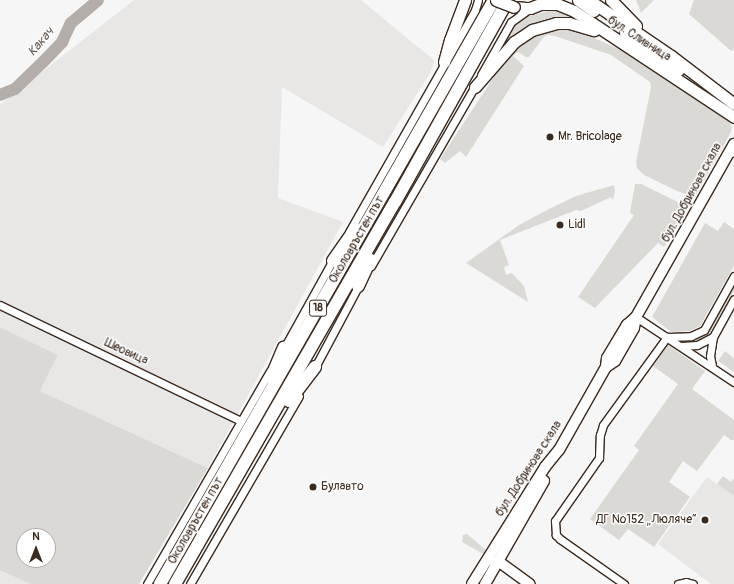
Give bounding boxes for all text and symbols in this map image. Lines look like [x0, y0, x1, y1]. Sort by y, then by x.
street label: бул. Сливница [604, 13, 674, 65]
water label: Какач [24, 24, 58, 60]
place label: Mr. Bricolage [558, 130, 622, 144]
marker: Mr. Bricolage [545, 132, 555, 142]
street label: бул. Добринова скала [659, 141, 725, 245]
street label: Околовръстен път [326, 194, 388, 286]
place label: Lidl [568, 218, 586, 232]
marker: Lidl [555, 220, 565, 230]
road number: 18 [309, 299, 327, 317]
street label: Шеовица [102, 336, 150, 368]
street label: бул. Добринова скала [493, 418, 565, 520]
street label: Околовръстен път [165, 475, 227, 567]
place label: Булавто [321, 480, 364, 494]
marker: Булавто [308, 482, 318, 492]
place label: ДГ №152 „Люляче“ [596, 513, 697, 527]
marker: ДГ №152 „Люляче“ [700, 515, 710, 525]
north arrow [16, 528, 56, 568]
text: N [32, 530, 40, 543]

